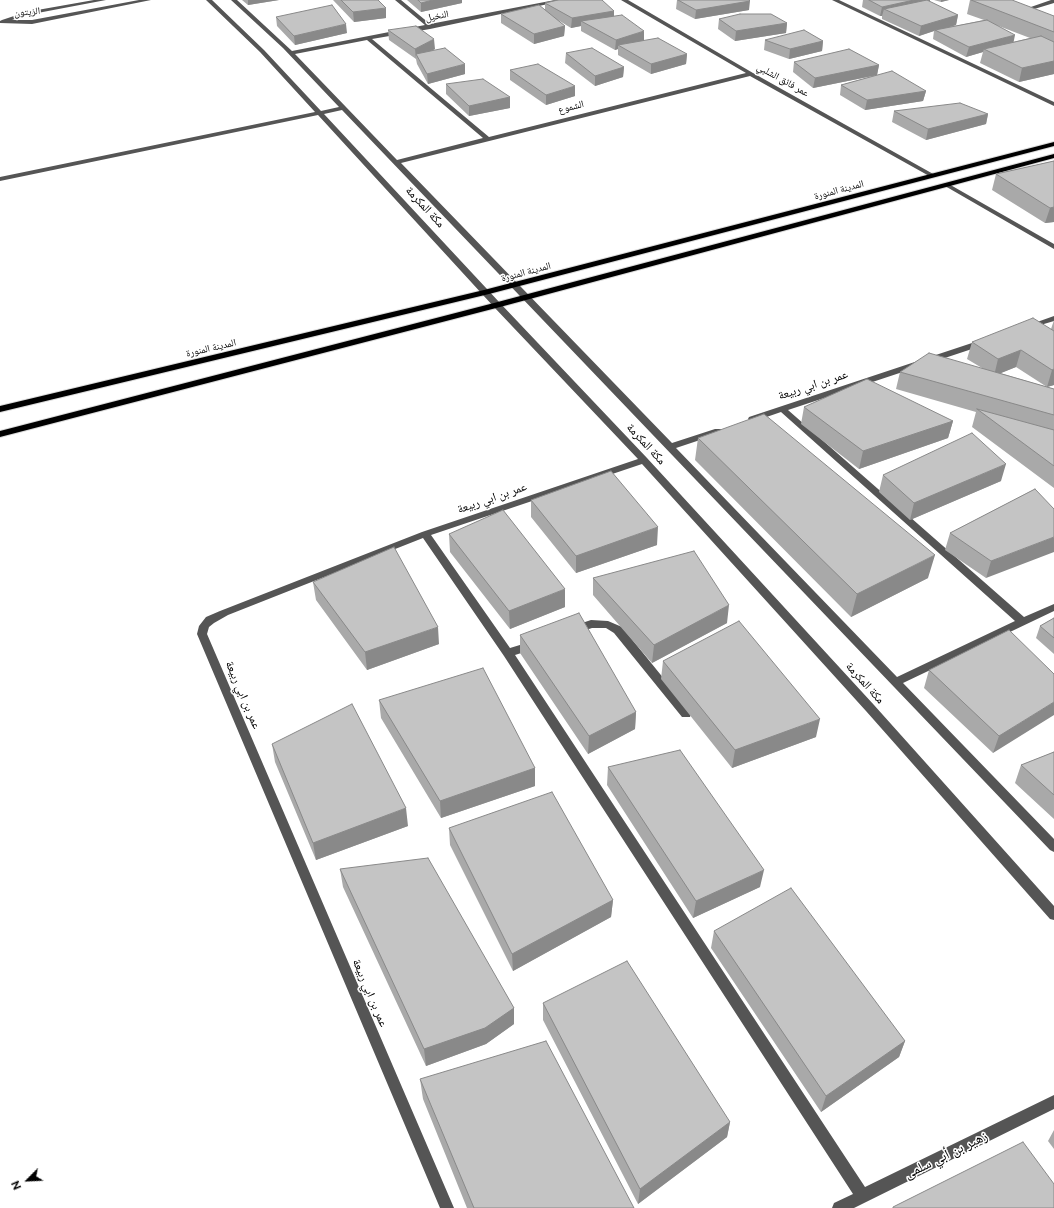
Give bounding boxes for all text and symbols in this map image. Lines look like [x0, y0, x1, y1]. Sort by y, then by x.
street label: الزيتون [13, 5, 41, 19]
street label: النخيل [424, 8, 450, 24]
street label: عمر فائق الشلبي [755, 61, 811, 99]
street label: الشموع [557, 98, 585, 116]
street label: المدينة المنورة [813, 178, 865, 202]
street label: مكة المكرمة [402, 183, 448, 231]
street label: المدينة المنورة [500, 260, 552, 284]
street label: المدينة المنورة [185, 336, 237, 360]
street label: عمر بن ابي ربيعة [776, 367, 850, 403]
street label: مكة المكرمة [623, 420, 669, 468]
street label: عمر بن ابي ربيعة [455, 479, 529, 517]
street label: عمر بن ابي ربيعة [222, 659, 264, 731]
street label: مكة المكرمة [843, 659, 887, 707]
street label: عمر بن ابي ربيعة [349, 957, 391, 1029]
street label: زهير بن أبي سلمى [902, 1128, 990, 1182]
north arrow [8, 1160, 48, 1200]
text: N [9, 1179, 24, 1192]

